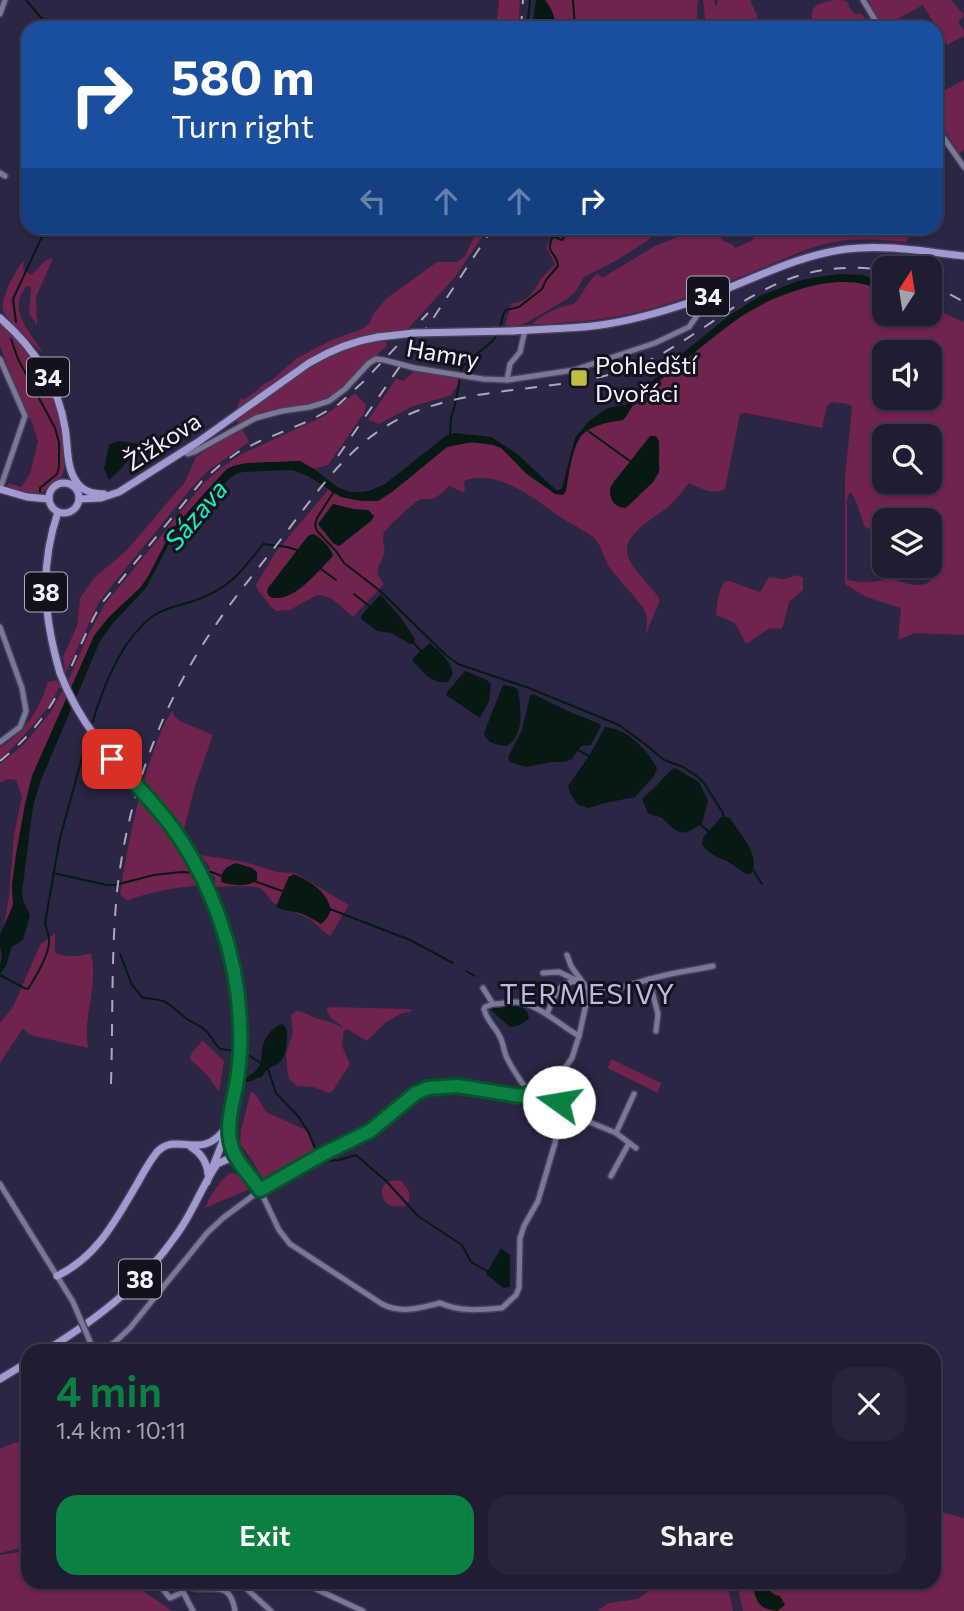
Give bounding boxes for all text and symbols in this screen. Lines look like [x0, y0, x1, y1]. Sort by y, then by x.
text: 580 m [171, 45, 315, 105]
icon: right [56, 49, 147, 140]
text: Turn right [171, 105, 314, 145]
icon: left [354, 182, 392, 220]
icon: ahead [427, 182, 465, 220]
icon: ahead [500, 182, 538, 220]
icon: right [573, 182, 611, 220]
north arrow [872, 256, 942, 326]
map controls [872, 256, 942, 578]
road number: 34 [687, 276, 729, 316]
street label: Hamry [404, 332, 482, 374]
button: sound [872, 340, 942, 410]
place label: Pohledští Dvořáci [595, 350, 698, 407]
road number: 34 [27, 358, 69, 396]
marker: Pohledští Dvořáci [569, 368, 589, 388]
street label: Žižkova [118, 406, 206, 476]
button: search [872, 424, 942, 494]
water label: Sázava [157, 473, 233, 555]
button: layers [872, 508, 942, 578]
road number: 38 [25, 572, 67, 612]
pin [82, 729, 142, 789]
icon: arrive [93, 740, 131, 778]
district label: TERMESIVY [500, 976, 676, 1010]
position arrow [522, 1065, 596, 1139]
road number: 38 [119, 1260, 161, 1298]
text: 4 min [56, 1364, 162, 1416]
button: close [832, 1367, 906, 1441]
text: 1.4 km · 10:11 [56, 1416, 186, 1444]
button: Exit [56, 1495, 474, 1575]
button: Share [488, 1495, 906, 1575]

